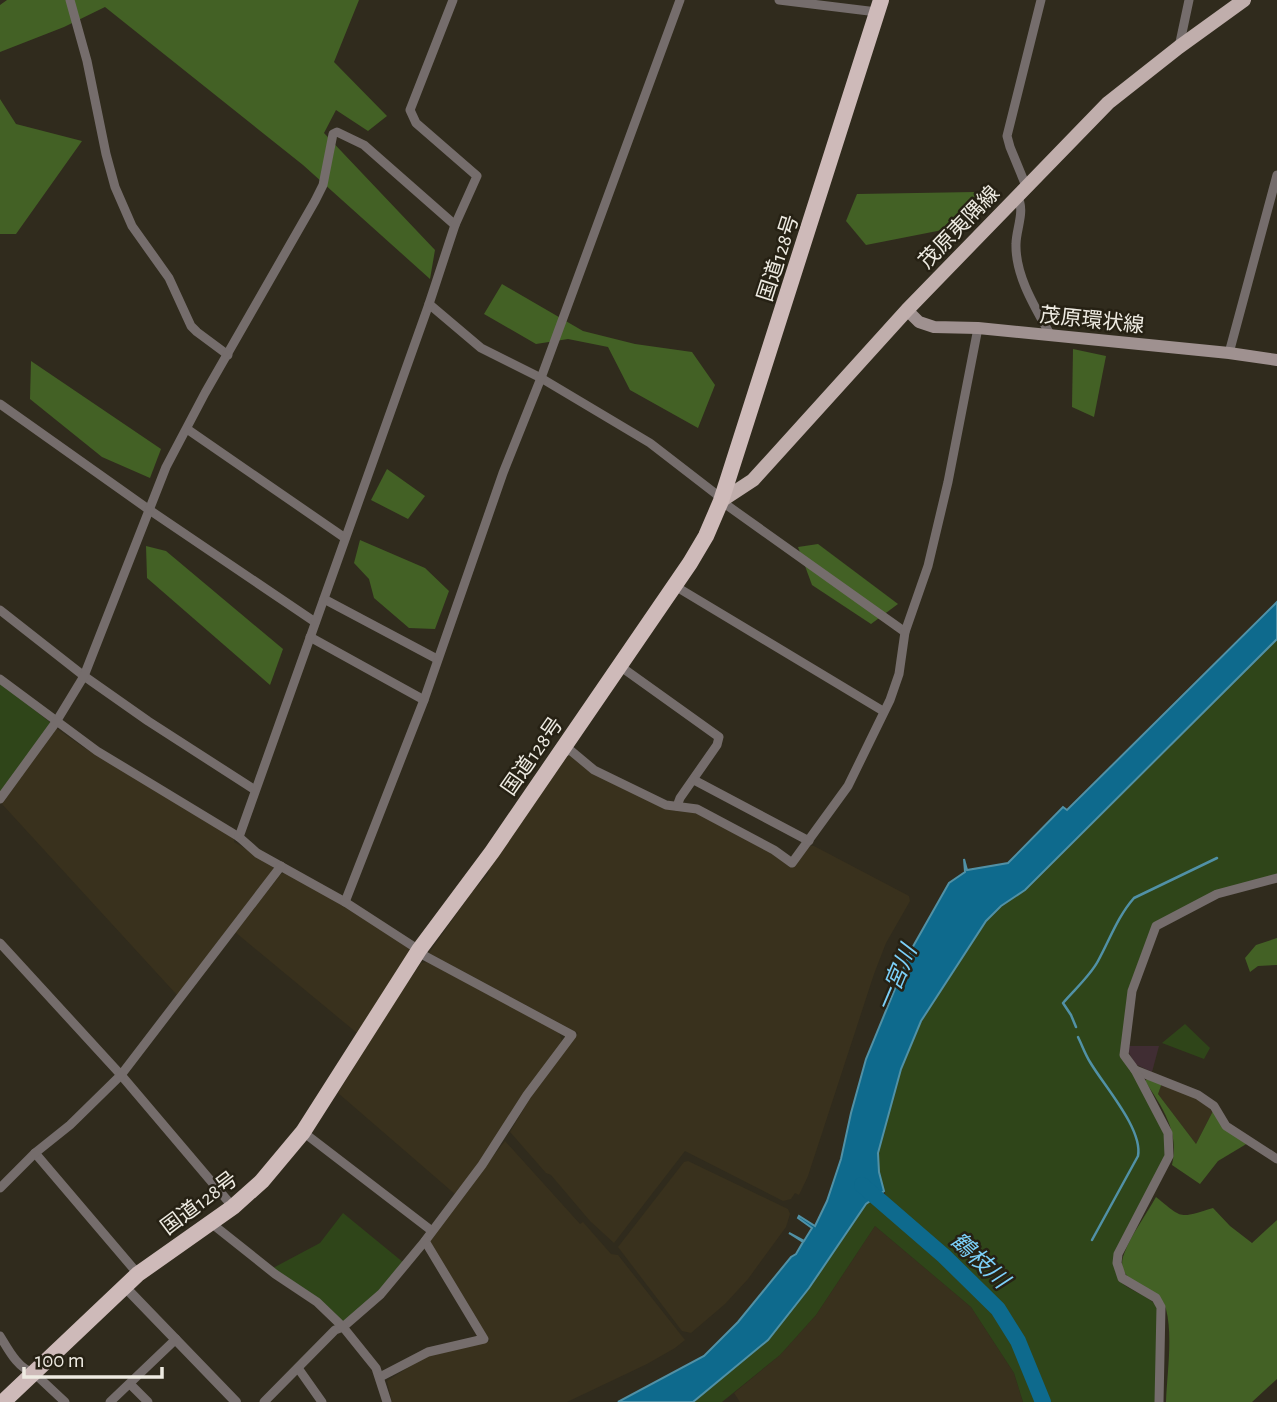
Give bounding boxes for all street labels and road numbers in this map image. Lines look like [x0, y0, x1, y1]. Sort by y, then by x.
street label: 茂原夷隅線 [915, 182, 1003, 272]
street label: 国道128号 [754, 212, 802, 304]
street label: 茂原環状線 [1039, 304, 1145, 336]
street label: 国道128号 [497, 713, 567, 799]
street label: 国道128号 [157, 1167, 241, 1239]

